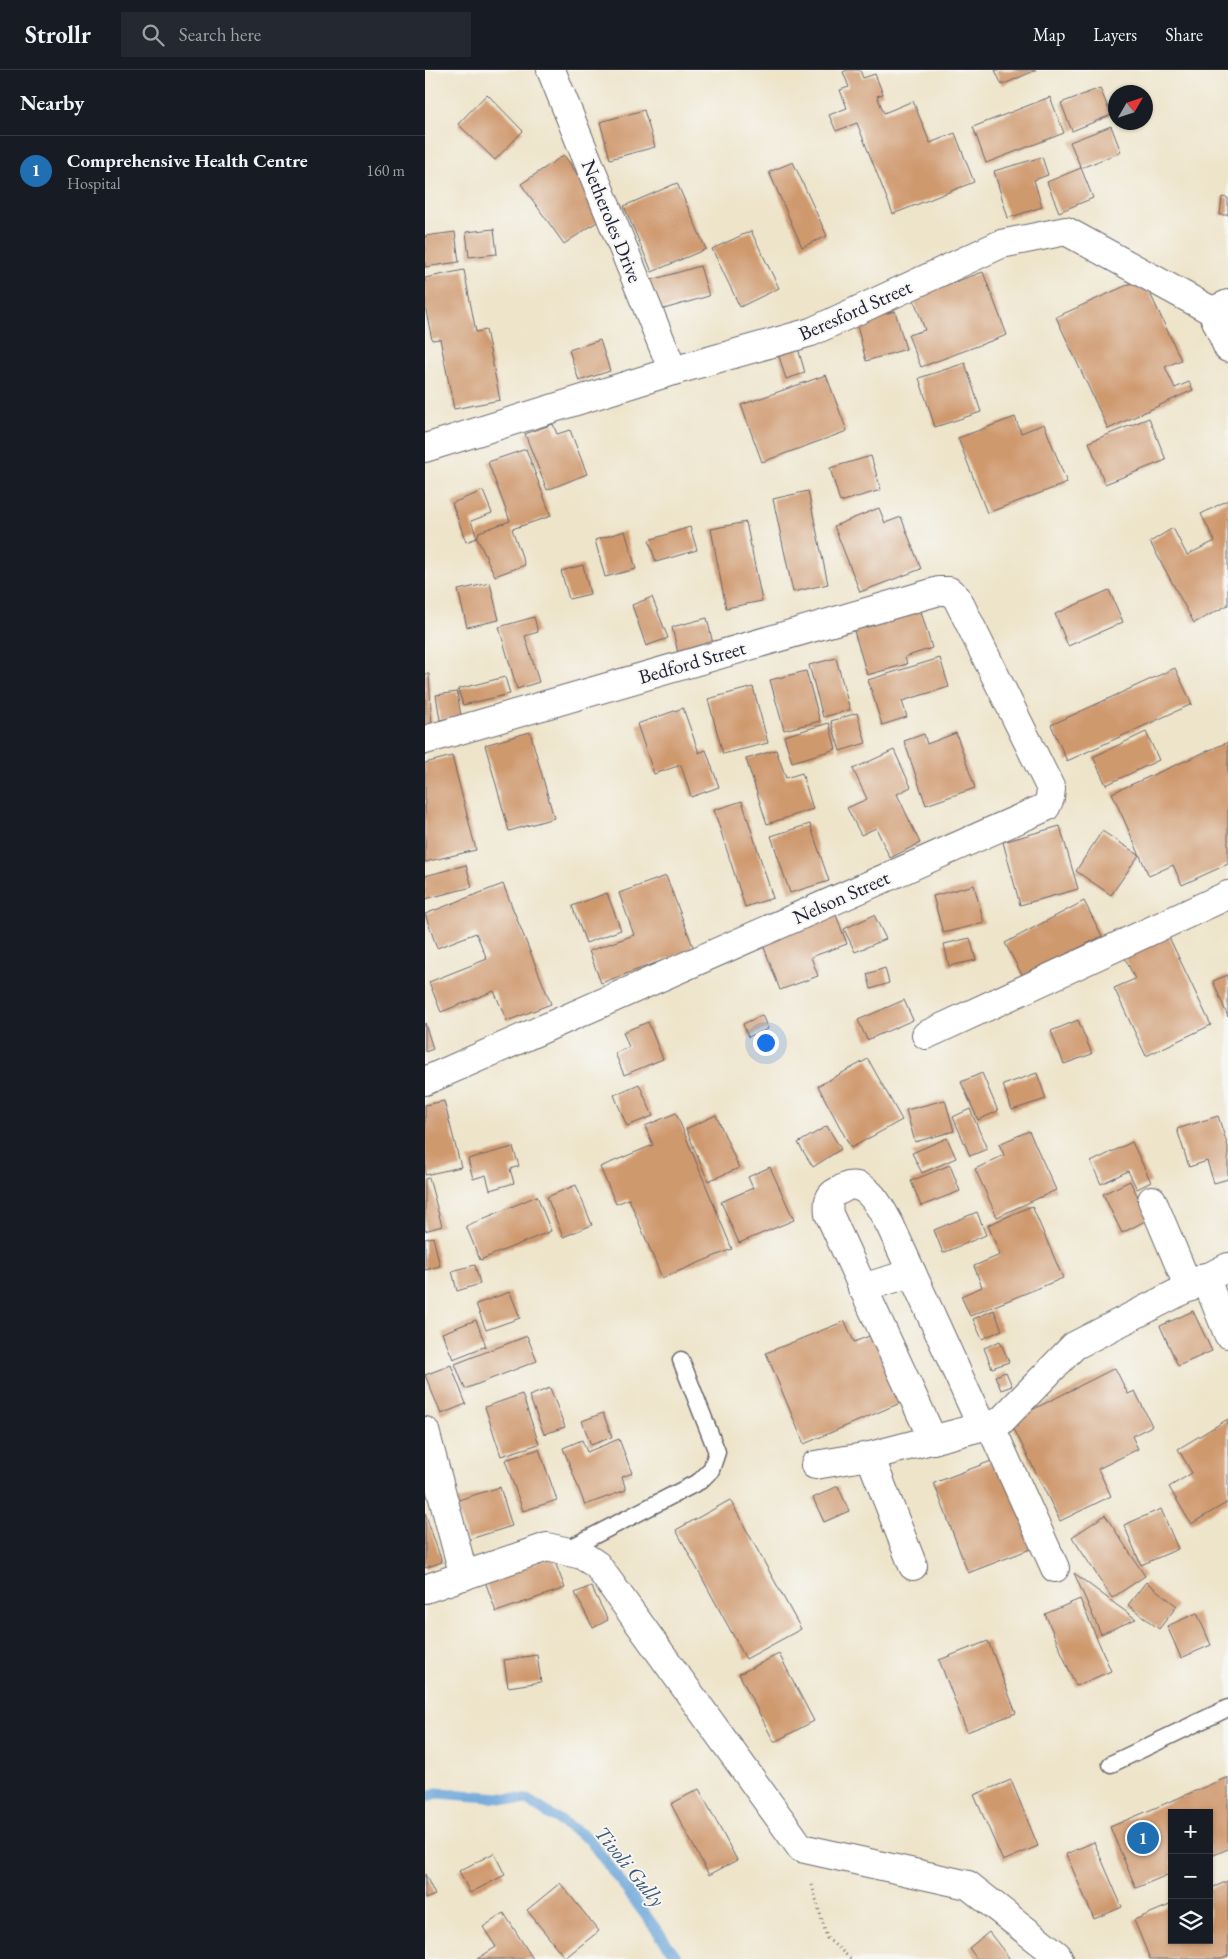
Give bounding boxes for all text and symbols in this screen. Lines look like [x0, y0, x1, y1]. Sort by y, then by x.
search box [121, 12, 471, 57]
text: Strollr [25, 19, 91, 50]
icon: search [139, 21, 167, 49]
text: Search here [179, 22, 261, 47]
text: Map [1033, 23, 1065, 46]
text: Layers [1093, 23, 1137, 46]
text: Share [1165, 23, 1203, 46]
north arrow [1108, 85, 1153, 130]
text: Nearby [20, 89, 84, 116]
text: Comprehensive Health Centre [67, 148, 308, 173]
street label: Netheroles Drive [576, 156, 648, 286]
text: 1 [32, 160, 40, 181]
text: 160 m [366, 160, 405, 181]
text: Hospital [67, 173, 121, 194]
street label: Beresford Street [794, 273, 916, 346]
street label: Bedford Street [636, 634, 749, 690]
street label: Nelson Street [789, 864, 894, 930]
your location [753, 1030, 779, 1056]
map controls [1168, 1809, 1213, 1944]
button: + [1168, 1809, 1213, 1854]
pin: 1 [1127, 1819, 1159, 1857]
water label: Tivoli Gully [589, 1820, 671, 1912]
button: − [1168, 1854, 1213, 1899]
button: layers [1168, 1899, 1213, 1944]

